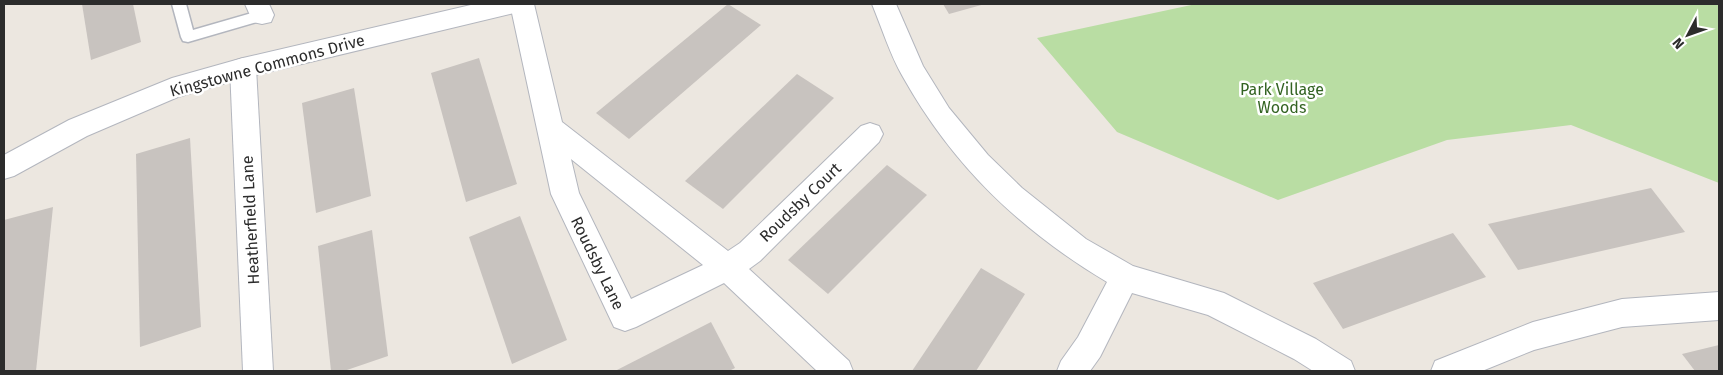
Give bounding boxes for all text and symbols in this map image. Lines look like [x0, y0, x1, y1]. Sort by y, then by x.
north arrow [1663, 10, 1713, 60]
street label: Kingstowne Commons Drive [168, 30, 367, 101]
text: N [1669, 34, 1688, 52]
park label: Park Village Woods [1240, 80, 1324, 117]
street label: Heatherfield Lane [238, 155, 263, 285]
street label: Roudsby Court [756, 159, 845, 246]
street label: Roudsby Lane [567, 214, 628, 313]

